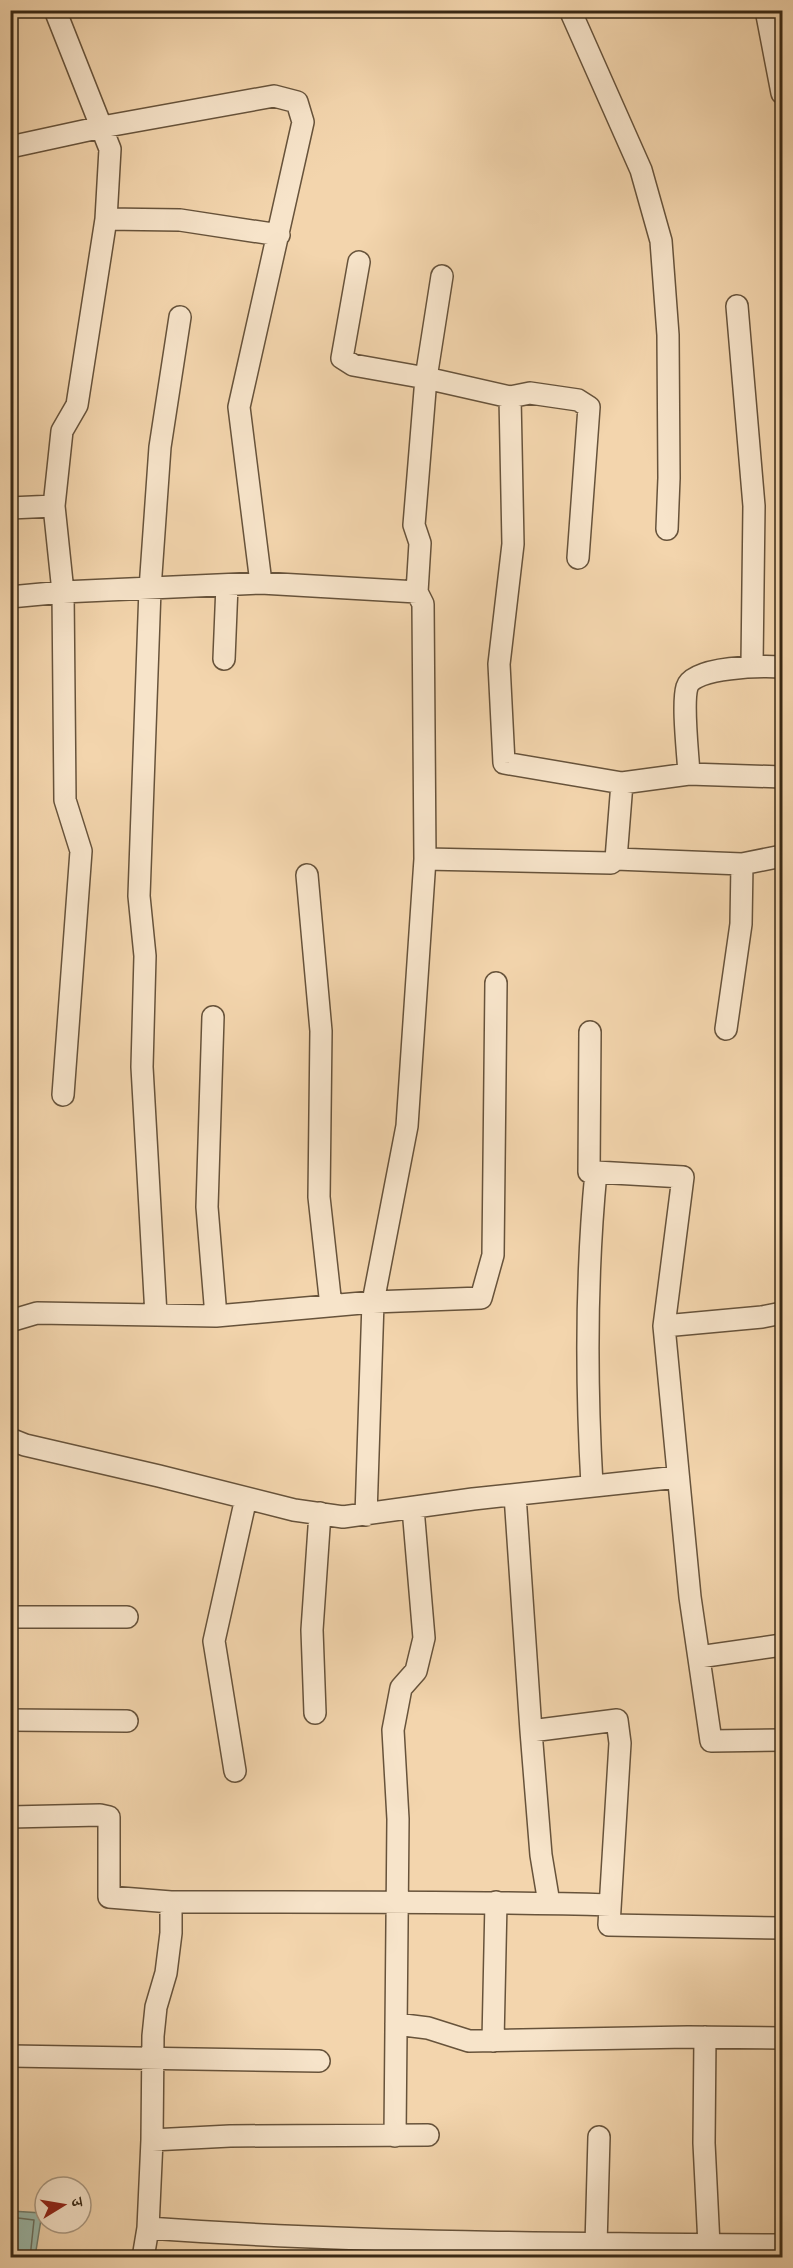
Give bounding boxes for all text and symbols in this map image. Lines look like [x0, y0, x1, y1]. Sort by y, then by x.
north arrow [33, 2175, 93, 2235]
text: उ [67, 2196, 85, 2210]

